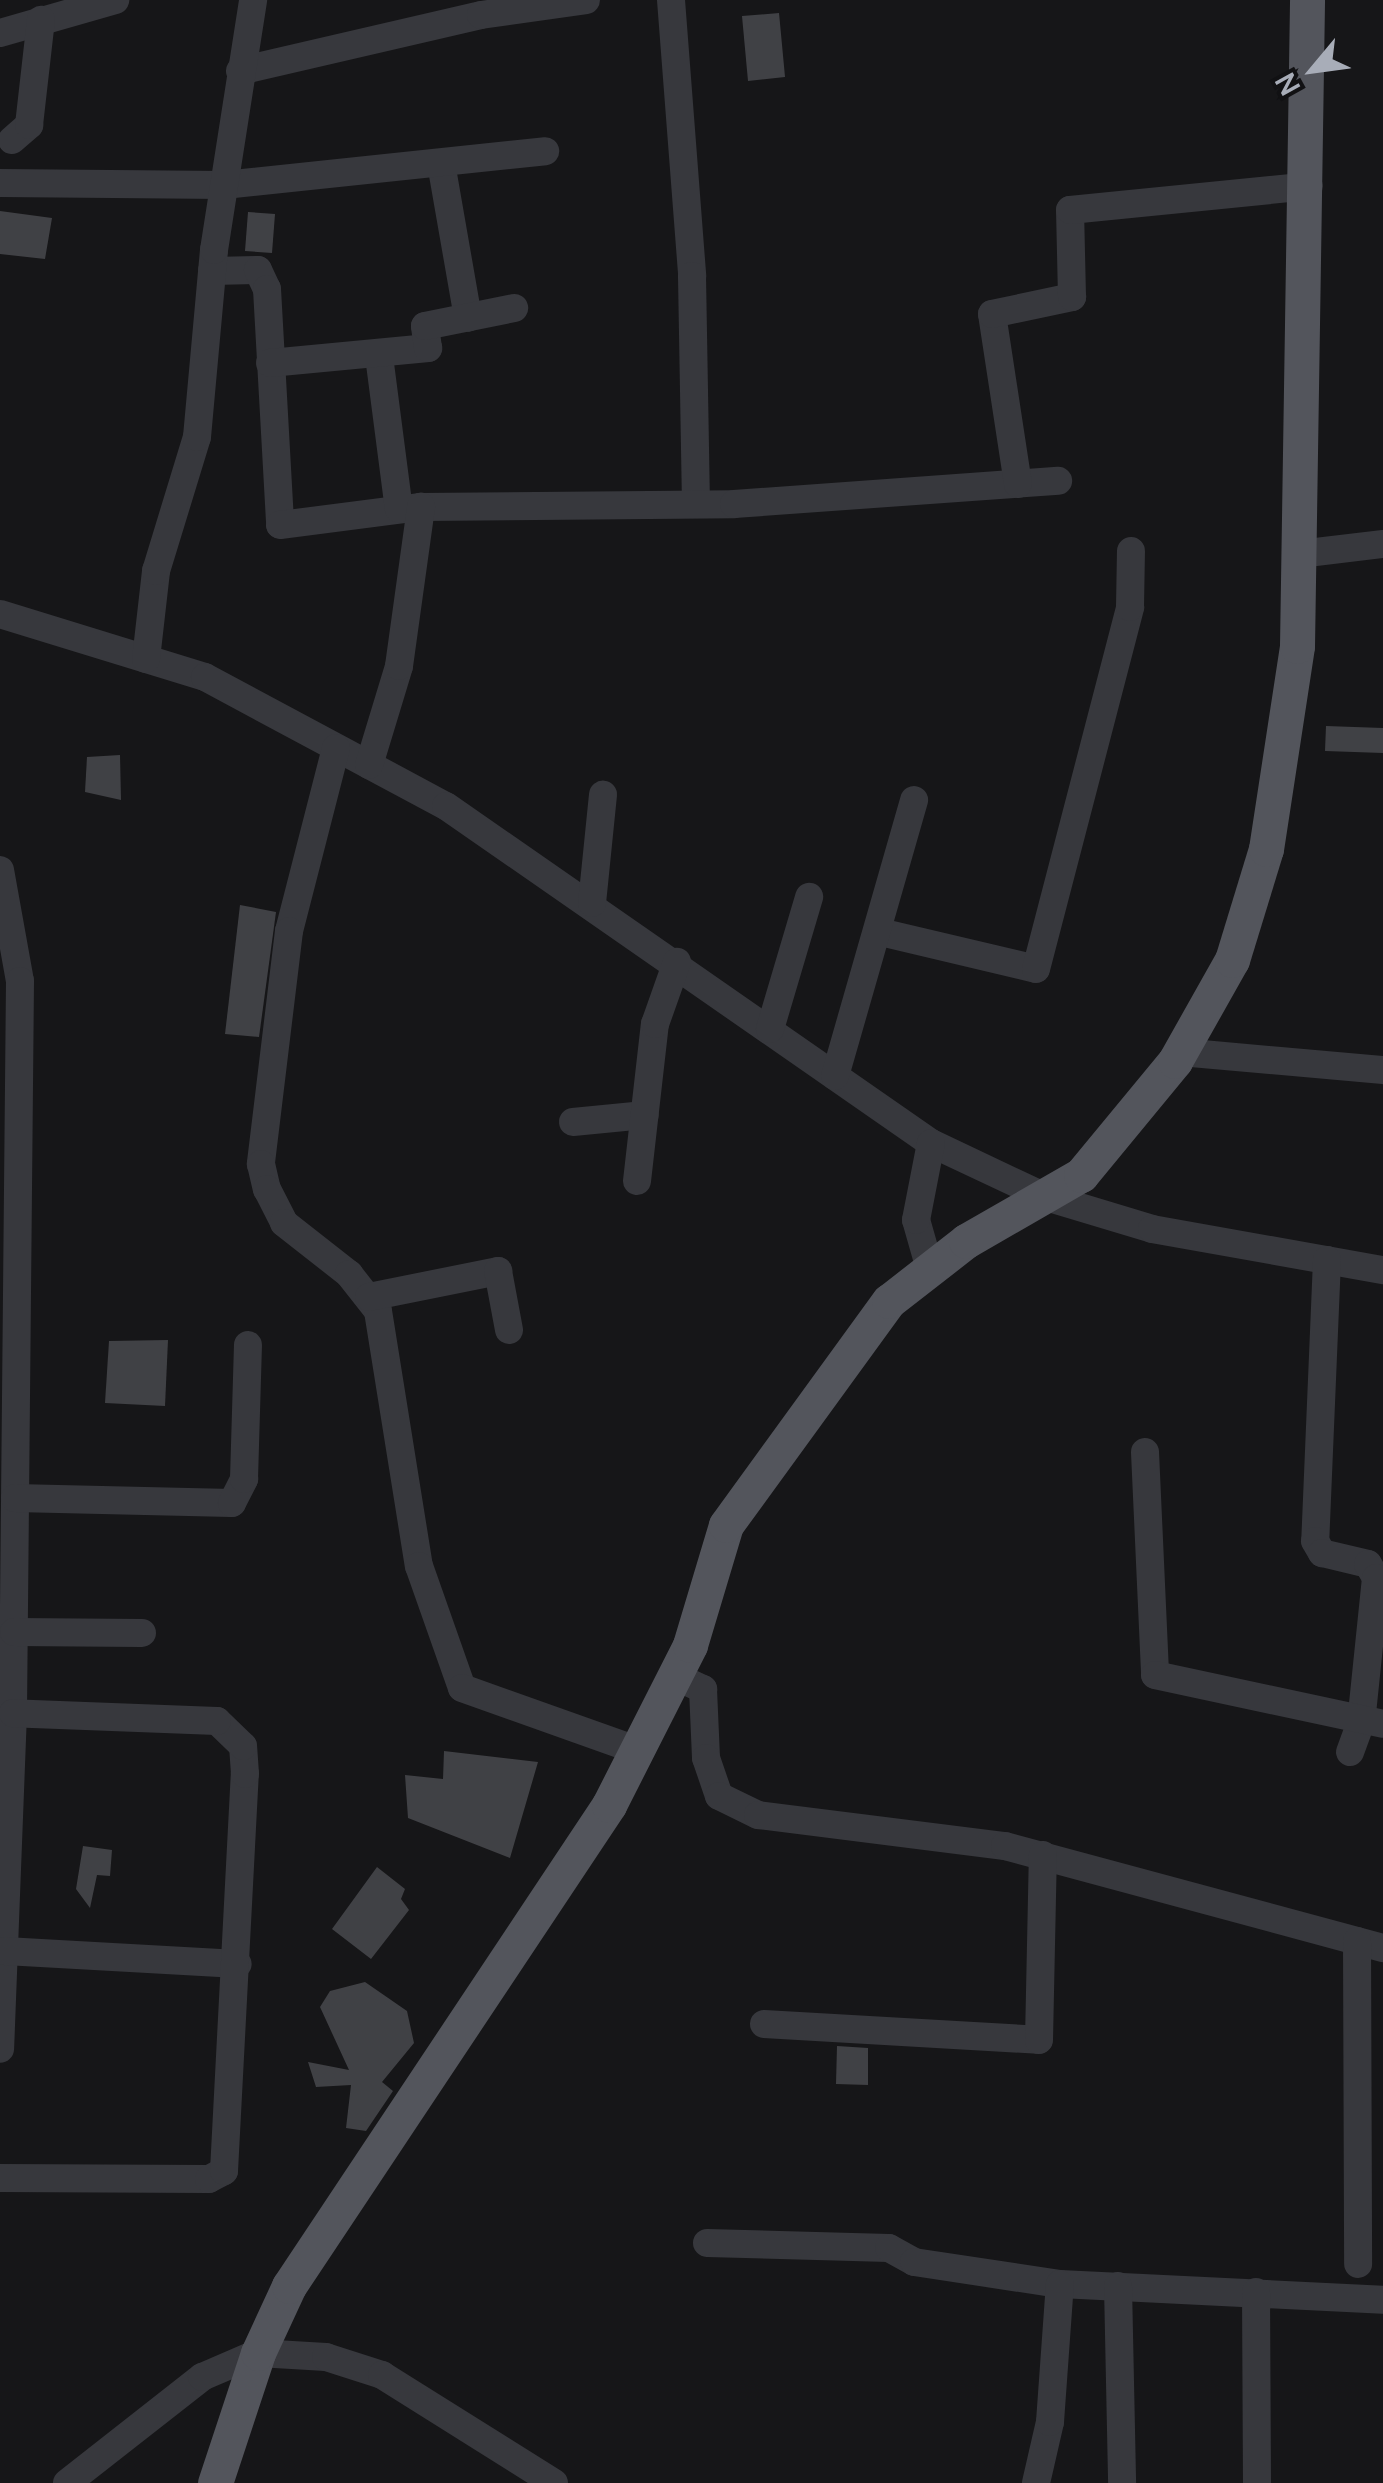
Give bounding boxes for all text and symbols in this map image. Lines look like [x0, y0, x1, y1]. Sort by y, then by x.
north arrow [1263, 20, 1363, 120]
text: N [1265, 67, 1308, 103]

